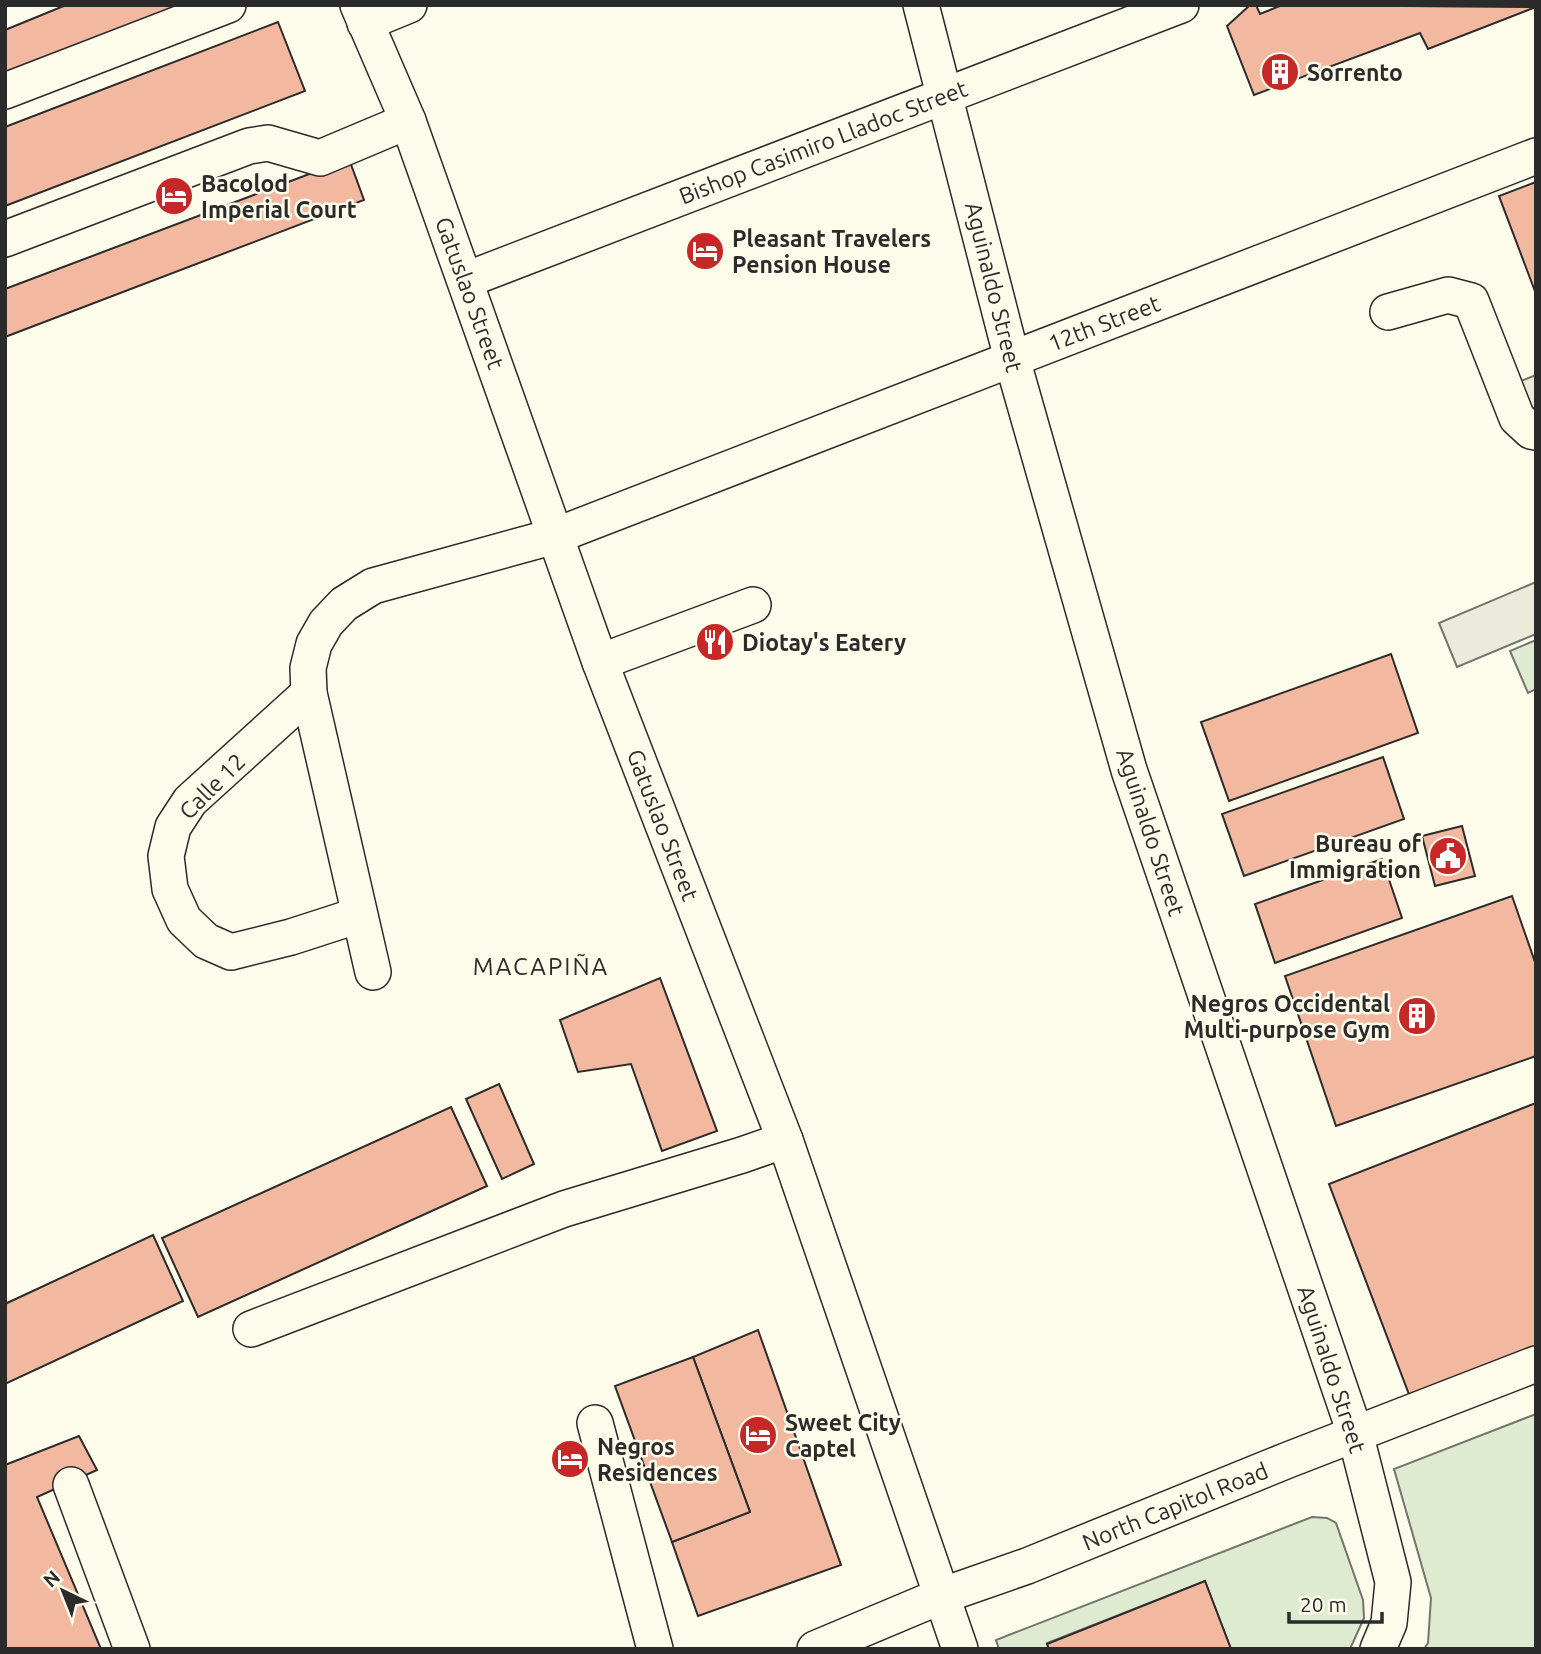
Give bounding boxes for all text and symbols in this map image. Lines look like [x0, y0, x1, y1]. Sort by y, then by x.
building icon: Sorrento [1259, 51, 1301, 93]
place label: Sorrento [1307, 60, 1403, 85]
street label: Bishop Casimiro Lladoc Street [675, 75, 971, 209]
place label: Bacolod Imperial Court [201, 171, 357, 222]
hotel icon: Bacolod Imperial Court [153, 175, 195, 217]
street label: Aguinaldo Street [961, 199, 1027, 375]
street label: Gatuslao Street [431, 214, 509, 372]
place label: Pleasant Travelers Pension House [732, 226, 931, 277]
hotel icon: Pleasant Travelers Pension House [684, 230, 726, 272]
street label: 12th Street [1045, 290, 1163, 356]
restaurant icon: Diotay's Eatery [694, 621, 736, 663]
place label: Diotay's Eatery [742, 630, 906, 655]
street label: Aguinaldo Street [1112, 745, 1190, 919]
street label: Gatuslao Street [623, 746, 703, 904]
street label: Calle 12 [174, 748, 250, 824]
place label: Bureau of Immigration [1289, 831, 1422, 882]
public building icon: Bureau of Immigration [1427, 835, 1469, 877]
district label: MACAPIÑA [473, 953, 609, 980]
place label: Negros Occidental Multi-purpose Gym [1184, 991, 1390, 1042]
building icon: Negros Occidental Multi-purpose Gym [1396, 995, 1438, 1037]
street label: Aguinaldo Street [1293, 1282, 1371, 1456]
place label: Sweet City Captel [785, 1410, 901, 1461]
hotel icon: Sweet City Captel [737, 1414, 779, 1456]
place label: Negros Residences [597, 1434, 718, 1485]
hotel icon: Negros Residences [549, 1438, 591, 1480]
street label: North Capitol Road [1079, 1457, 1271, 1555]
north arrow [28, 1556, 98, 1626]
text: N [39, 1566, 64, 1591]
scale bar [1289, 1580, 1382, 1624]
text: 20 m [1300, 1592, 1347, 1616]

